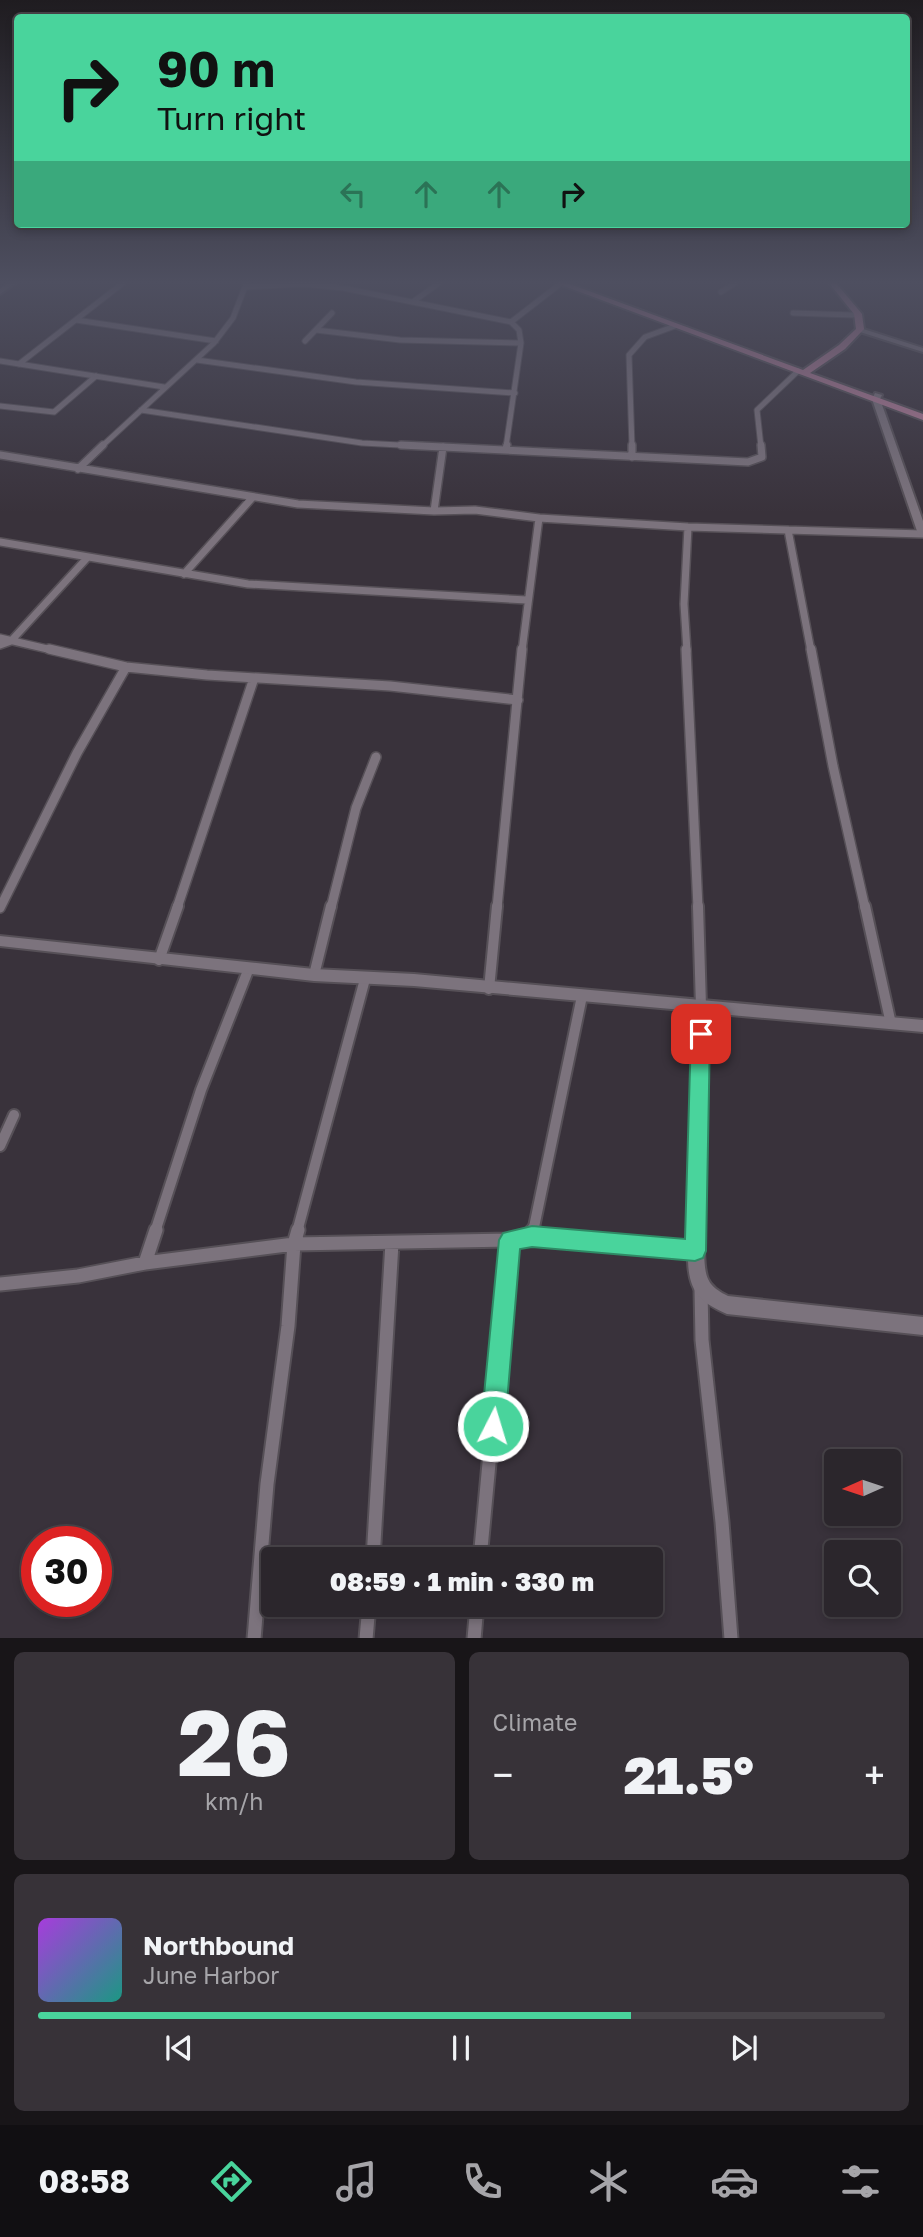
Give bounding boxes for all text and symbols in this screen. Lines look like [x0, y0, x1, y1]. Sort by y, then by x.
text: 90 m [157, 39, 275, 98]
icon: right [42, 42, 133, 133]
text: Turn right [157, 99, 306, 137]
icon: left [334, 175, 372, 213]
icon: ahead [407, 175, 445, 213]
icon: ahead [480, 175, 518, 213]
icon: right [553, 175, 591, 213]
pin [671, 1004, 731, 1064]
icon: arrive [682, 1015, 720, 1053]
position arrow [456, 1389, 530, 1463]
north arrow [824, 1449, 901, 1526]
map controls [824, 1449, 901, 1617]
speed limit sign: 30 [21, 1526, 112, 1617]
button: search [824, 1540, 901, 1617]
text: 08:59 · 1 min · 330 m [330, 1566, 594, 1597]
text: 26 [178, 1687, 291, 1796]
text: Climate [493, 1708, 577, 1736]
text: 21.5° [624, 1743, 754, 1805]
text: − [493, 1752, 513, 1797]
text: + [864, 1752, 885, 1797]
text: km/h [205, 1787, 264, 1815]
text: Northbound [143, 1930, 294, 1961]
text: June Harbor [143, 1961, 279, 1989]
icon: previous [160, 2029, 198, 2067]
icon: pause [442, 2029, 480, 2067]
icon: next [725, 2029, 763, 2067]
icon: directions [207, 2157, 256, 2206]
icon: music [332, 2157, 381, 2206]
icon: phone [458, 2157, 507, 2206]
icon: climate [584, 2157, 633, 2206]
icon: car [710, 2157, 759, 2206]
icon: filters [836, 2157, 885, 2206]
text: 08:58 [38, 2162, 130, 2200]

